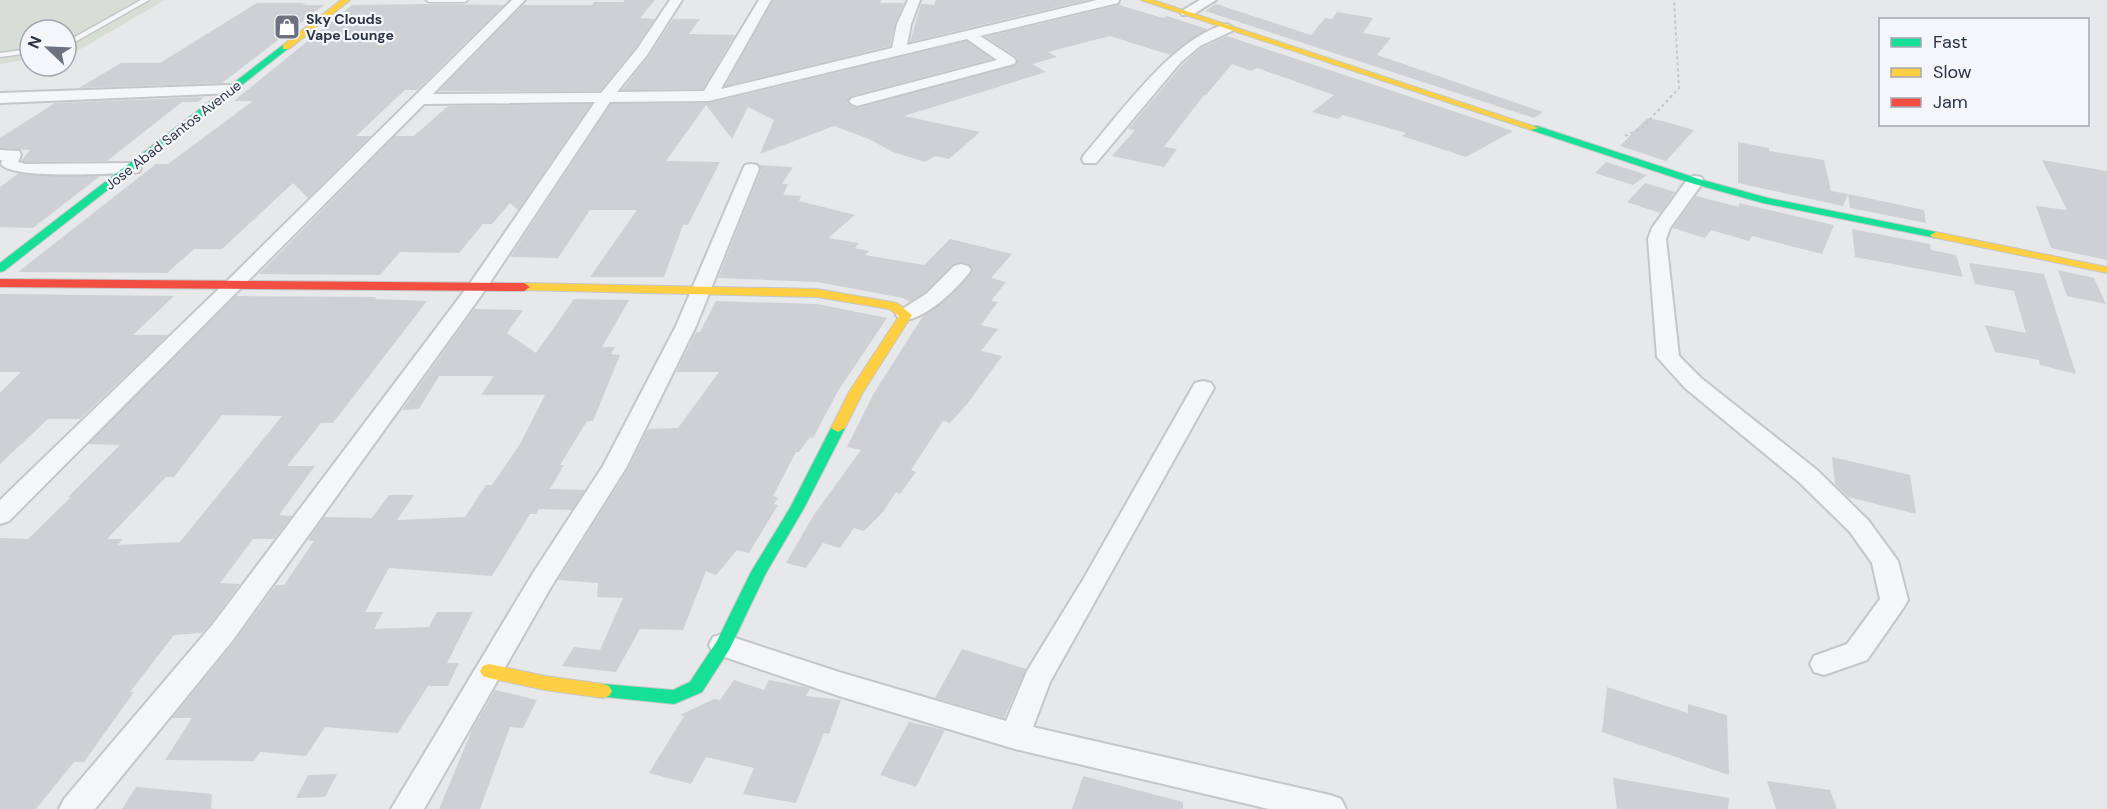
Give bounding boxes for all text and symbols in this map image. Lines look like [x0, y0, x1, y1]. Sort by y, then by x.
place label: Sky Clouds Vape Lounge [306, 10, 394, 44]
shop icon: Sky Clouds Vape Lounge [272, 12, 302, 42]
north arrow [18, 18, 78, 78]
legend [1879, 18, 2089, 126]
text: Fast [1933, 30, 1968, 54]
text: N [23, 33, 47, 52]
text: Slow [1933, 60, 1972, 84]
street label: Jose Abad Santos Avenue [101, 76, 245, 194]
text: Jam [1933, 90, 1968, 114]

